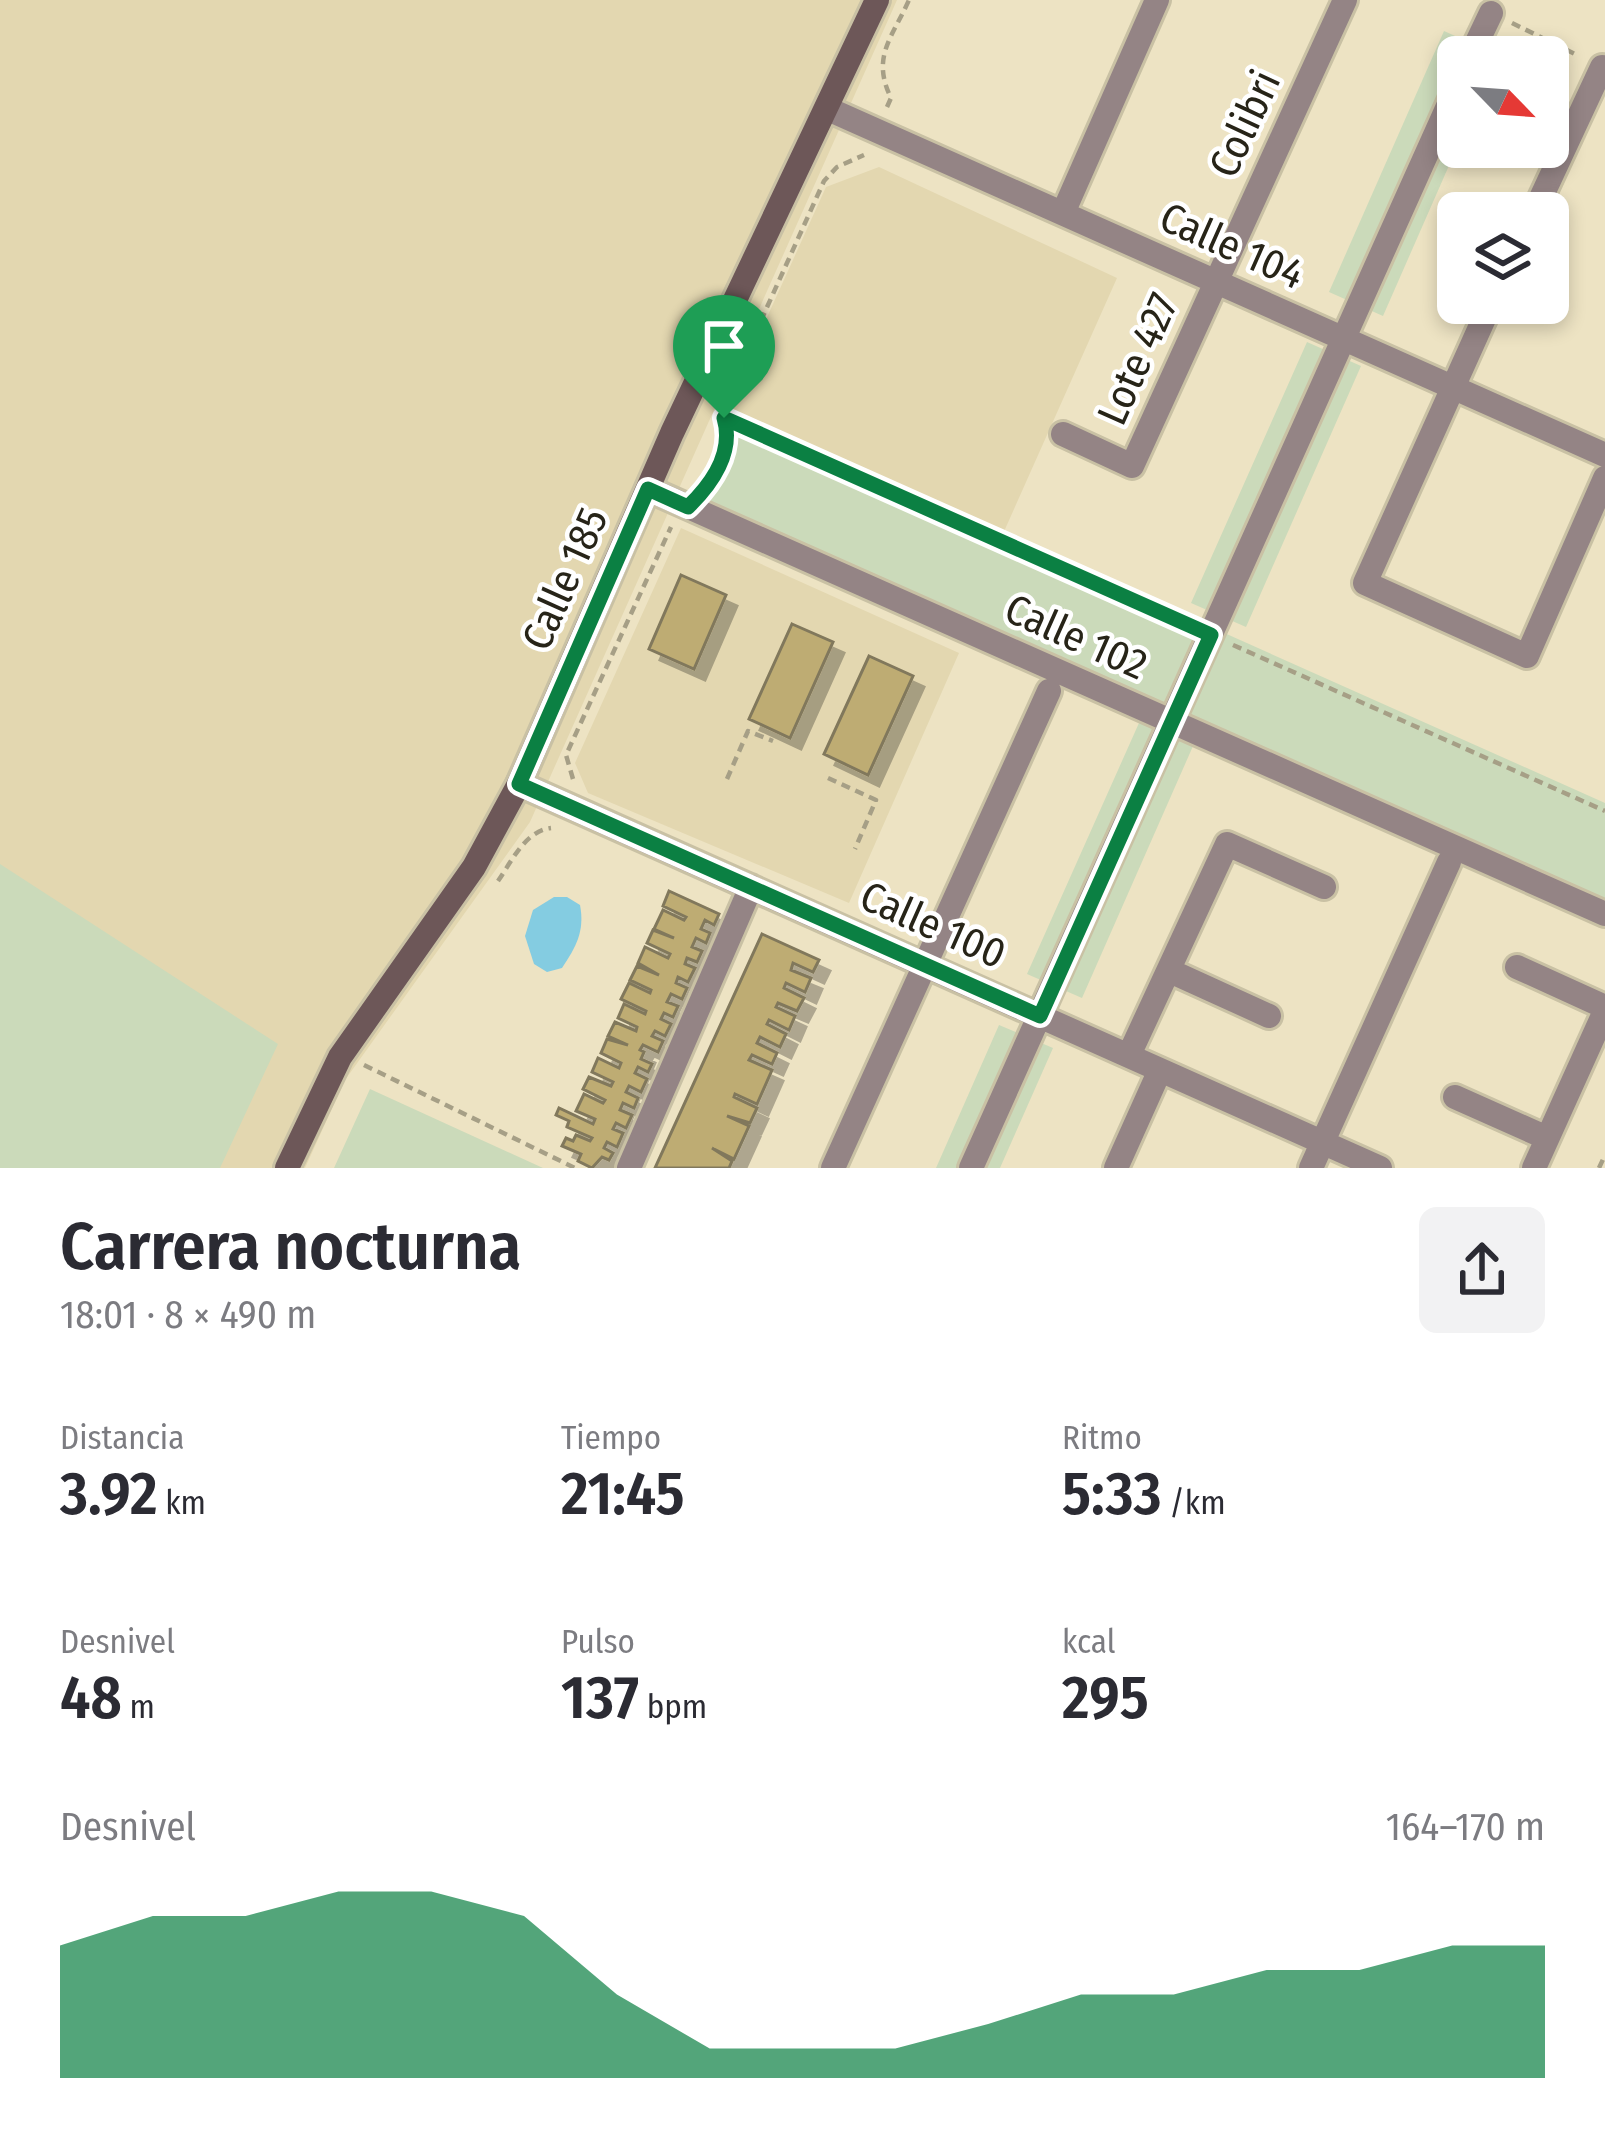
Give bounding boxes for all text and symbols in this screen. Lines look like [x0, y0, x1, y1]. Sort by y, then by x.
north arrow [1437, 36, 1569, 168]
map controls [1437, 36, 1569, 324]
street label: Colibri [1199, 63, 1291, 185]
street label: Calle 104 [1152, 192, 1312, 300]
button: layers [1437, 192, 1569, 324]
street label: Lote 427 [1087, 286, 1189, 432]
pin [673, 295, 775, 418]
icon: arrive [691, 313, 757, 379]
street label: Calle 185 [512, 500, 618, 658]
street label: Calle 102 [997, 584, 1155, 690]
street label: Calle 100 [853, 871, 1013, 979]
text: Carrera nocturna [60, 1207, 521, 1286]
button: share [1419, 1207, 1545, 1333]
text: 18:01 · 8 × 490 m [60, 1292, 316, 1338]
text: Distancia [60, 1418, 184, 1458]
text: Tiempo [561, 1418, 661, 1458]
text: Ritmo [1062, 1418, 1142, 1458]
text: 3.92 [60, 1458, 157, 1530]
text: 21:45 [561, 1458, 684, 1530]
text: 5:33 [1062, 1458, 1162, 1530]
text: km [157, 1483, 206, 1523]
text: /km [1162, 1483, 1226, 1523]
text: Desnivel [60, 1622, 175, 1662]
text: Pulso [561, 1622, 635, 1662]
text: kcal [1062, 1622, 1115, 1662]
text: 48 [60, 1662, 122, 1734]
text: 137 [561, 1662, 639, 1734]
text: 295 [1062, 1662, 1149, 1734]
text: m [122, 1687, 155, 1727]
text: bpm [639, 1687, 707, 1727]
text: Desnivel [60, 1804, 196, 1850]
text: 164–170 m [1386, 1804, 1545, 1850]

